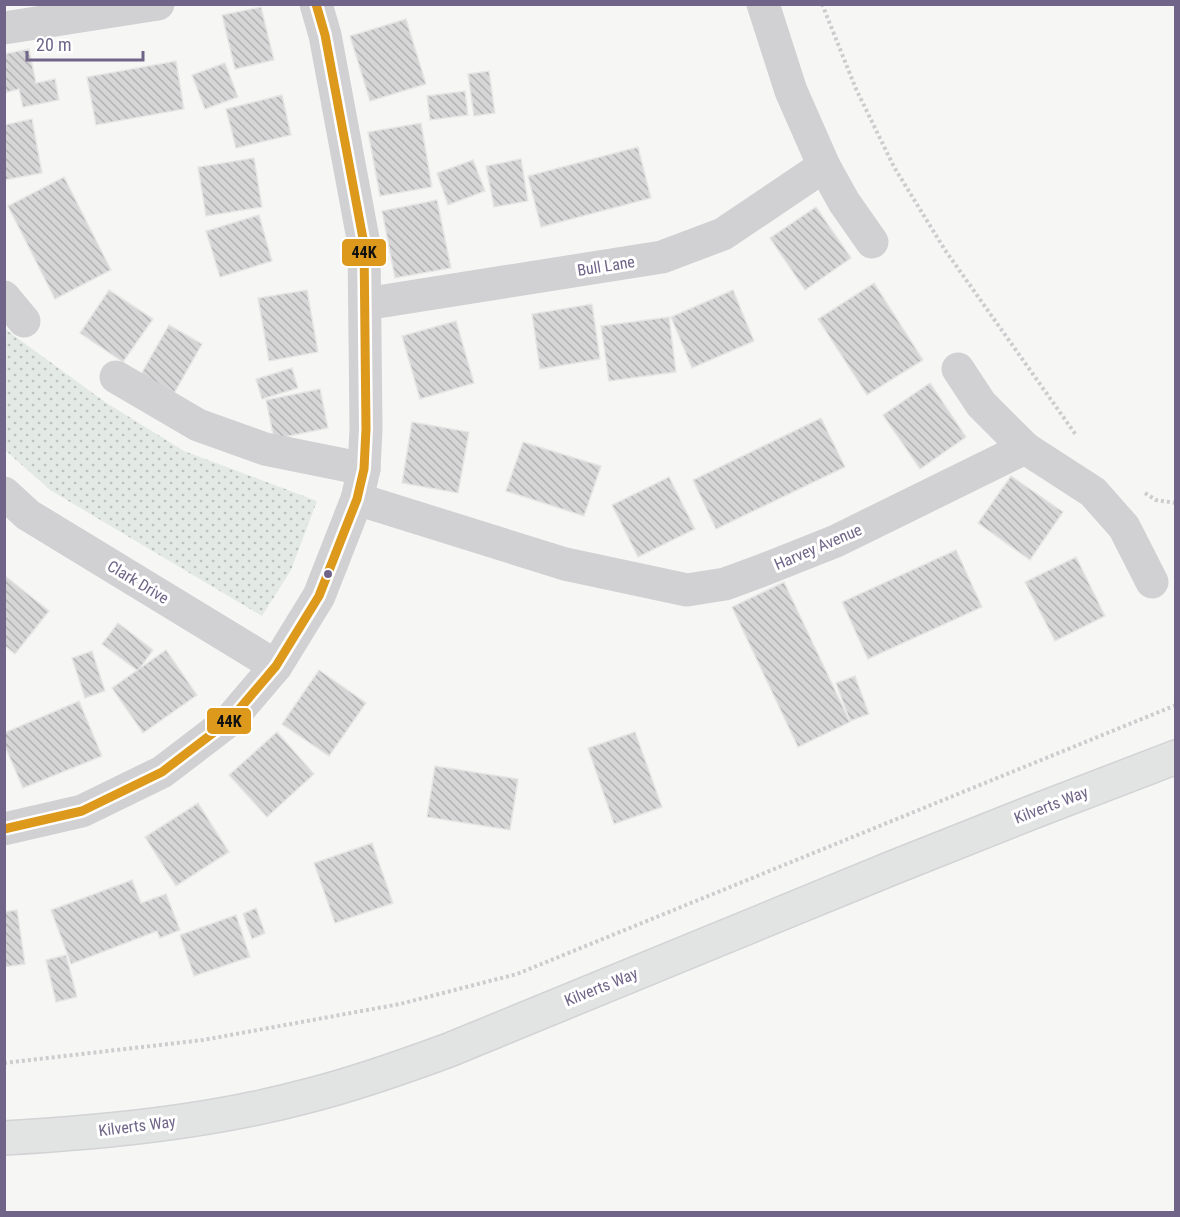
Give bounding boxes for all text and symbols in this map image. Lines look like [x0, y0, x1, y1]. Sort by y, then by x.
scale bar [27, 24, 142, 62]
text: 20 m [36, 34, 71, 55]
line badge: 44K [341, 238, 387, 267]
text: 44K [351, 243, 377, 262]
street label: Bull Lane [576, 252, 636, 280]
street label: Harvey Avenue [771, 520, 865, 574]
street label: Clark Drive [104, 556, 172, 608]
unlabelled marker [322, 568, 334, 580]
line badge: 44K [206, 707, 252, 735]
text: 44K [216, 712, 242, 731]
street label: Kilverts Way [1011, 782, 1091, 828]
street label: Kilverts Way [562, 964, 641, 1010]
street label: Kilverts Way [97, 1112, 177, 1140]

